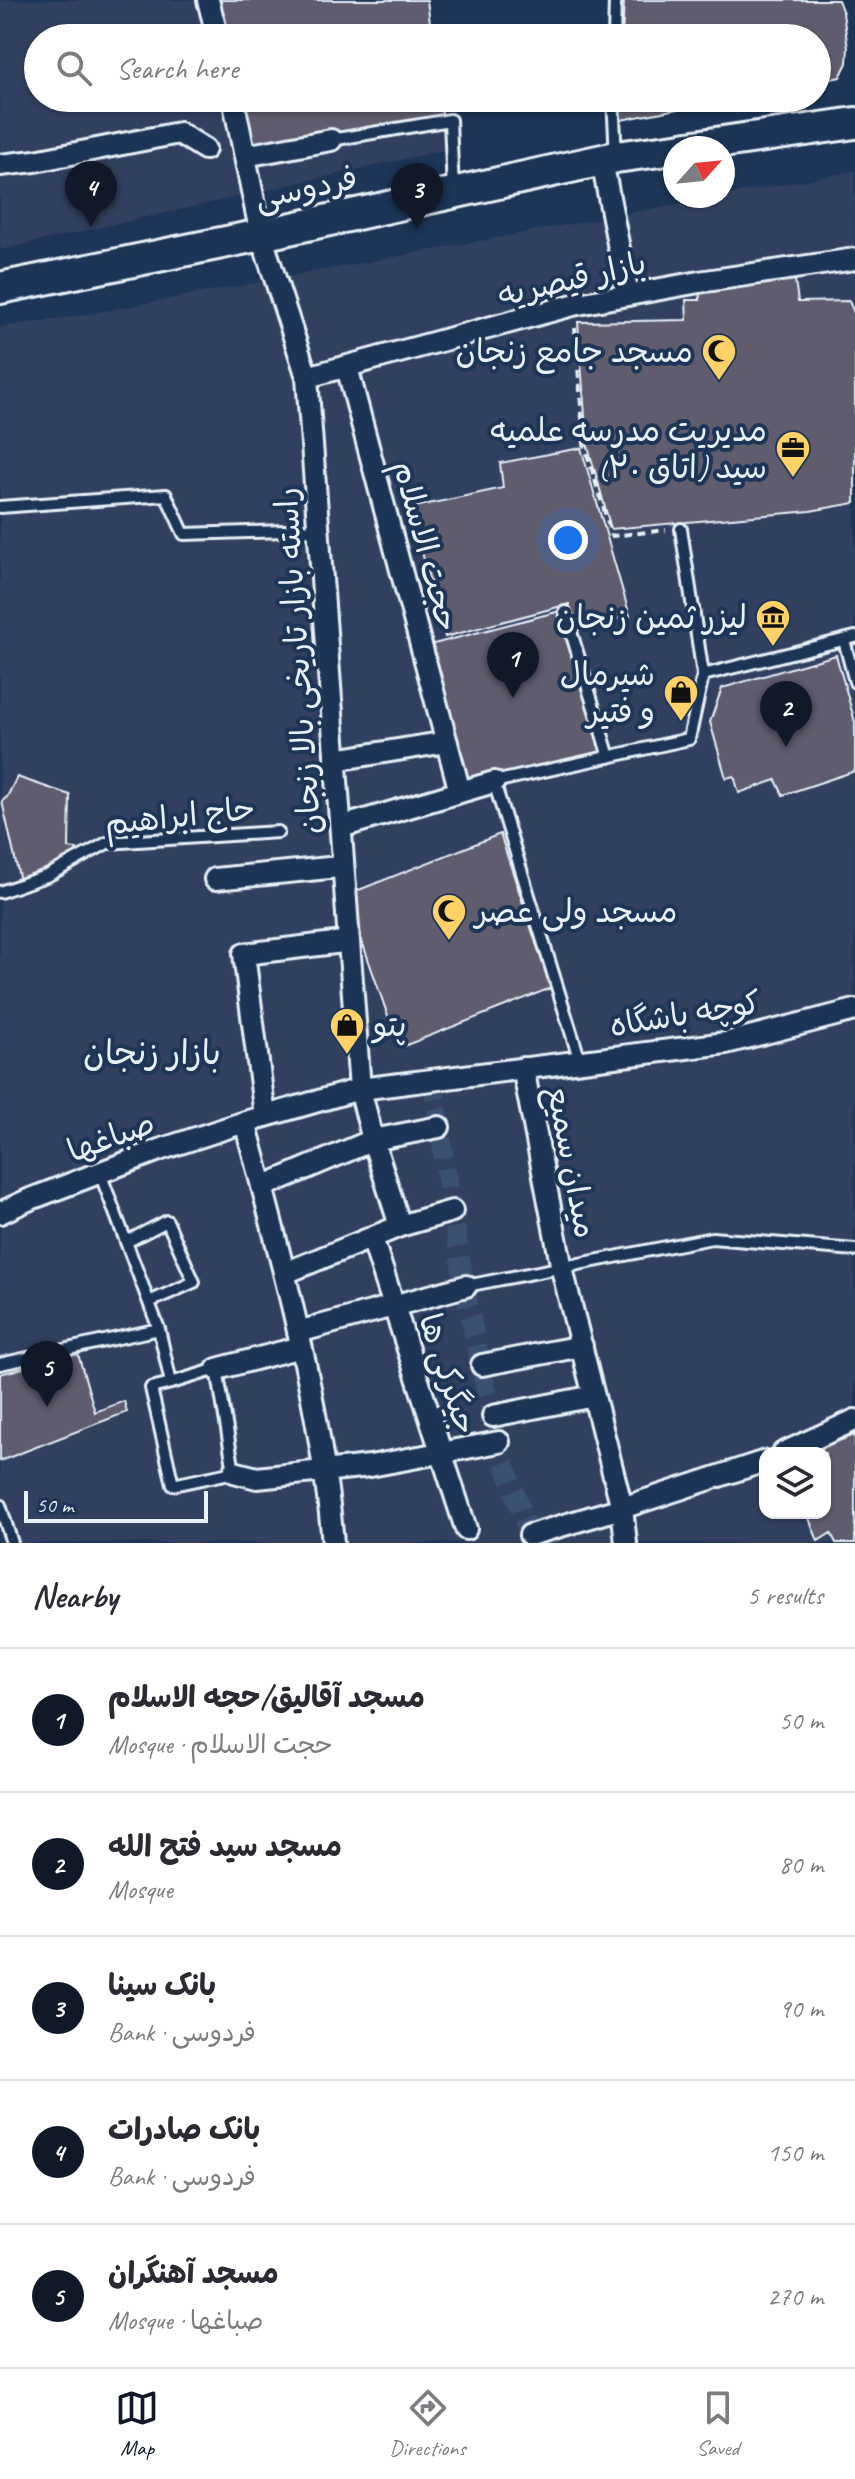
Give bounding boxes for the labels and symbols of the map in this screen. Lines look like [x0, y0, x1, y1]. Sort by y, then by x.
north arrow [663, 136, 735, 208]
street label: فردوسی [251, 157, 361, 219]
pin: 4 [65, 161, 117, 227]
pin: 3 [391, 163, 443, 229]
street label: بازار قیصریه [494, 242, 650, 316]
place label: مسجد جامع زنجان [455, 331, 693, 374]
mosque icon: مسجد جامع زنجان [700, 332, 738, 382]
place label: مدیریت مدرسه علمیه سید (اتاق ۲۰) [491, 410, 767, 488]
office icon: مدیریت مدرسه علمیه سید (اتاق ۲۰) [774, 429, 812, 479]
street label: حجت الاسلام [381, 456, 468, 637]
street label: راسته بازار تاریخی بالا زنجان [265, 486, 331, 836]
your location [548, 520, 588, 560]
place label: لیزر ثمین زنجان [556, 597, 747, 638]
museum icon: لیزر ثمین زنجان [754, 598, 792, 648]
pin: 1 [487, 632, 539, 698]
place label: شیرمال و فتیر [560, 654, 655, 732]
shop icon: شیرمال و فتیر [662, 673, 700, 723]
pin: 2 [760, 681, 812, 747]
street label: حاج ابراهیم [103, 788, 257, 847]
place label: مسجد ولی عصر [472, 891, 677, 932]
mosque icon: مسجد ولی عصر [430, 892, 468, 942]
street label: کوچه باشگاه [607, 982, 763, 1046]
place label: پتو [370, 1005, 406, 1046]
shop icon: پتو [328, 1006, 366, 1056]
district label: بازار زنجان [83, 1031, 221, 1074]
street label: میدان سمیع [535, 1082, 607, 1242]
street label: صباغها [62, 1102, 160, 1172]
street label: جیگرکی ها [409, 1308, 487, 1440]
pin: 5 [21, 1341, 73, 1407]
scale bar [24, 1487, 208, 1523]

